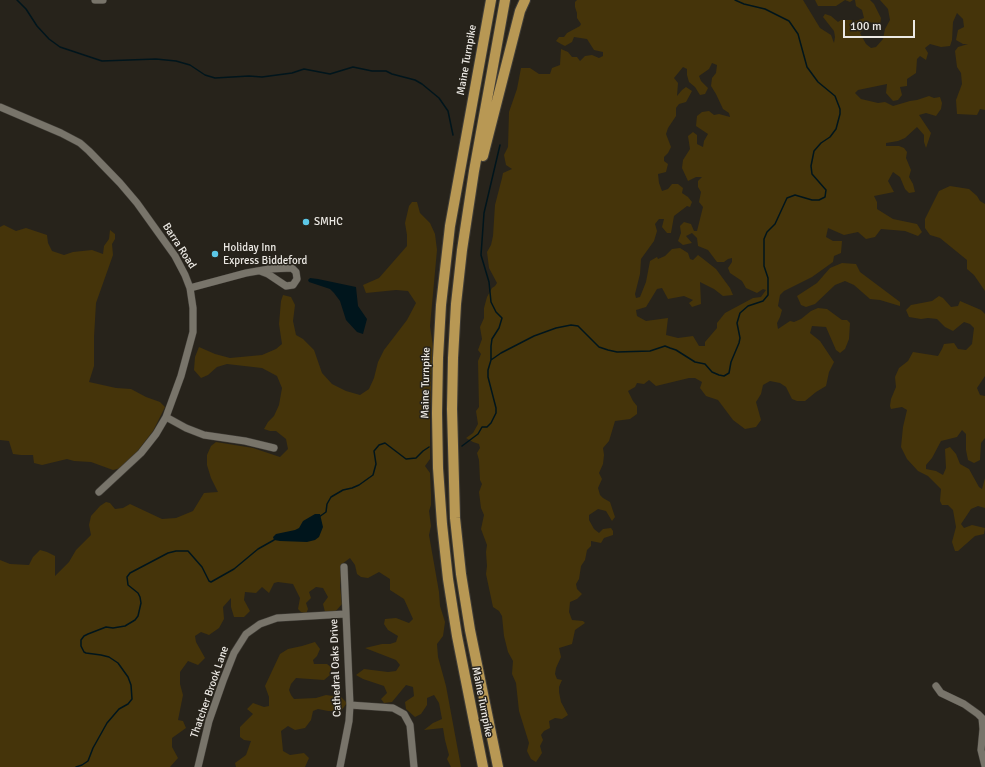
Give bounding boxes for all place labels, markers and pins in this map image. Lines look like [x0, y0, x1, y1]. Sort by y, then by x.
place label: SMHC [314, 215, 343, 229]
marker: SMHC [301, 217, 311, 227]
place label: Holiday Inn Express Biddeford [223, 241, 307, 267]
marker: Holiday Inn Express Biddeford [210, 249, 220, 259]

